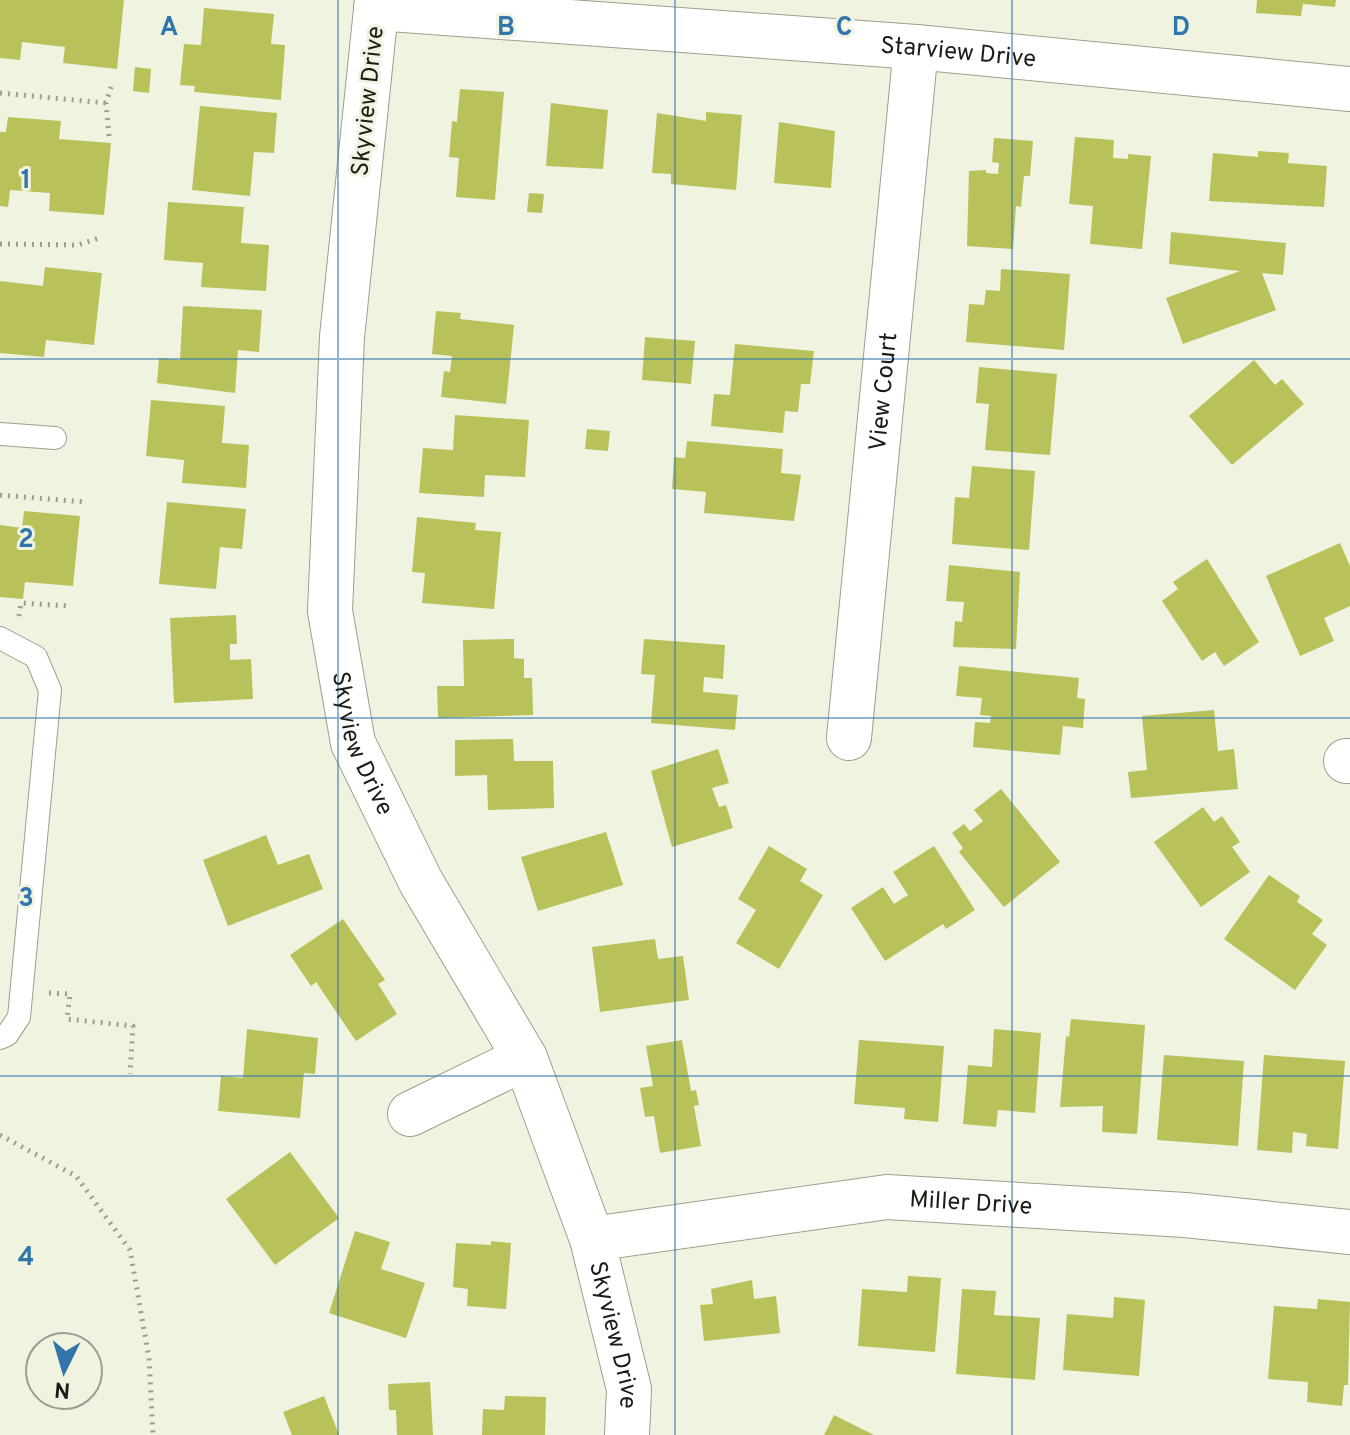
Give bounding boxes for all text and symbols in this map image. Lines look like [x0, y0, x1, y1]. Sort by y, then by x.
text: A [160, 12, 178, 45]
text: B [497, 12, 515, 45]
text: C [836, 12, 852, 45]
text: D [1172, 12, 1190, 45]
street label: Skyview Drive [346, 25, 392, 178]
street label: Starview Drive [879, 31, 1037, 76]
text: 1 [21, 165, 31, 198]
street label: View Court [864, 331, 905, 452]
text: 2 [18, 524, 34, 557]
street label: Skyview Drive [324, 669, 399, 821]
text: 3 [18, 883, 34, 916]
street label: Miller Drive [908, 1185, 1033, 1223]
text: 4 [18, 1242, 34, 1275]
street label: Skyview Drive [581, 1258, 642, 1409]
north arrow [24, 1331, 104, 1411]
text: N [53, 1374, 72, 1403]

